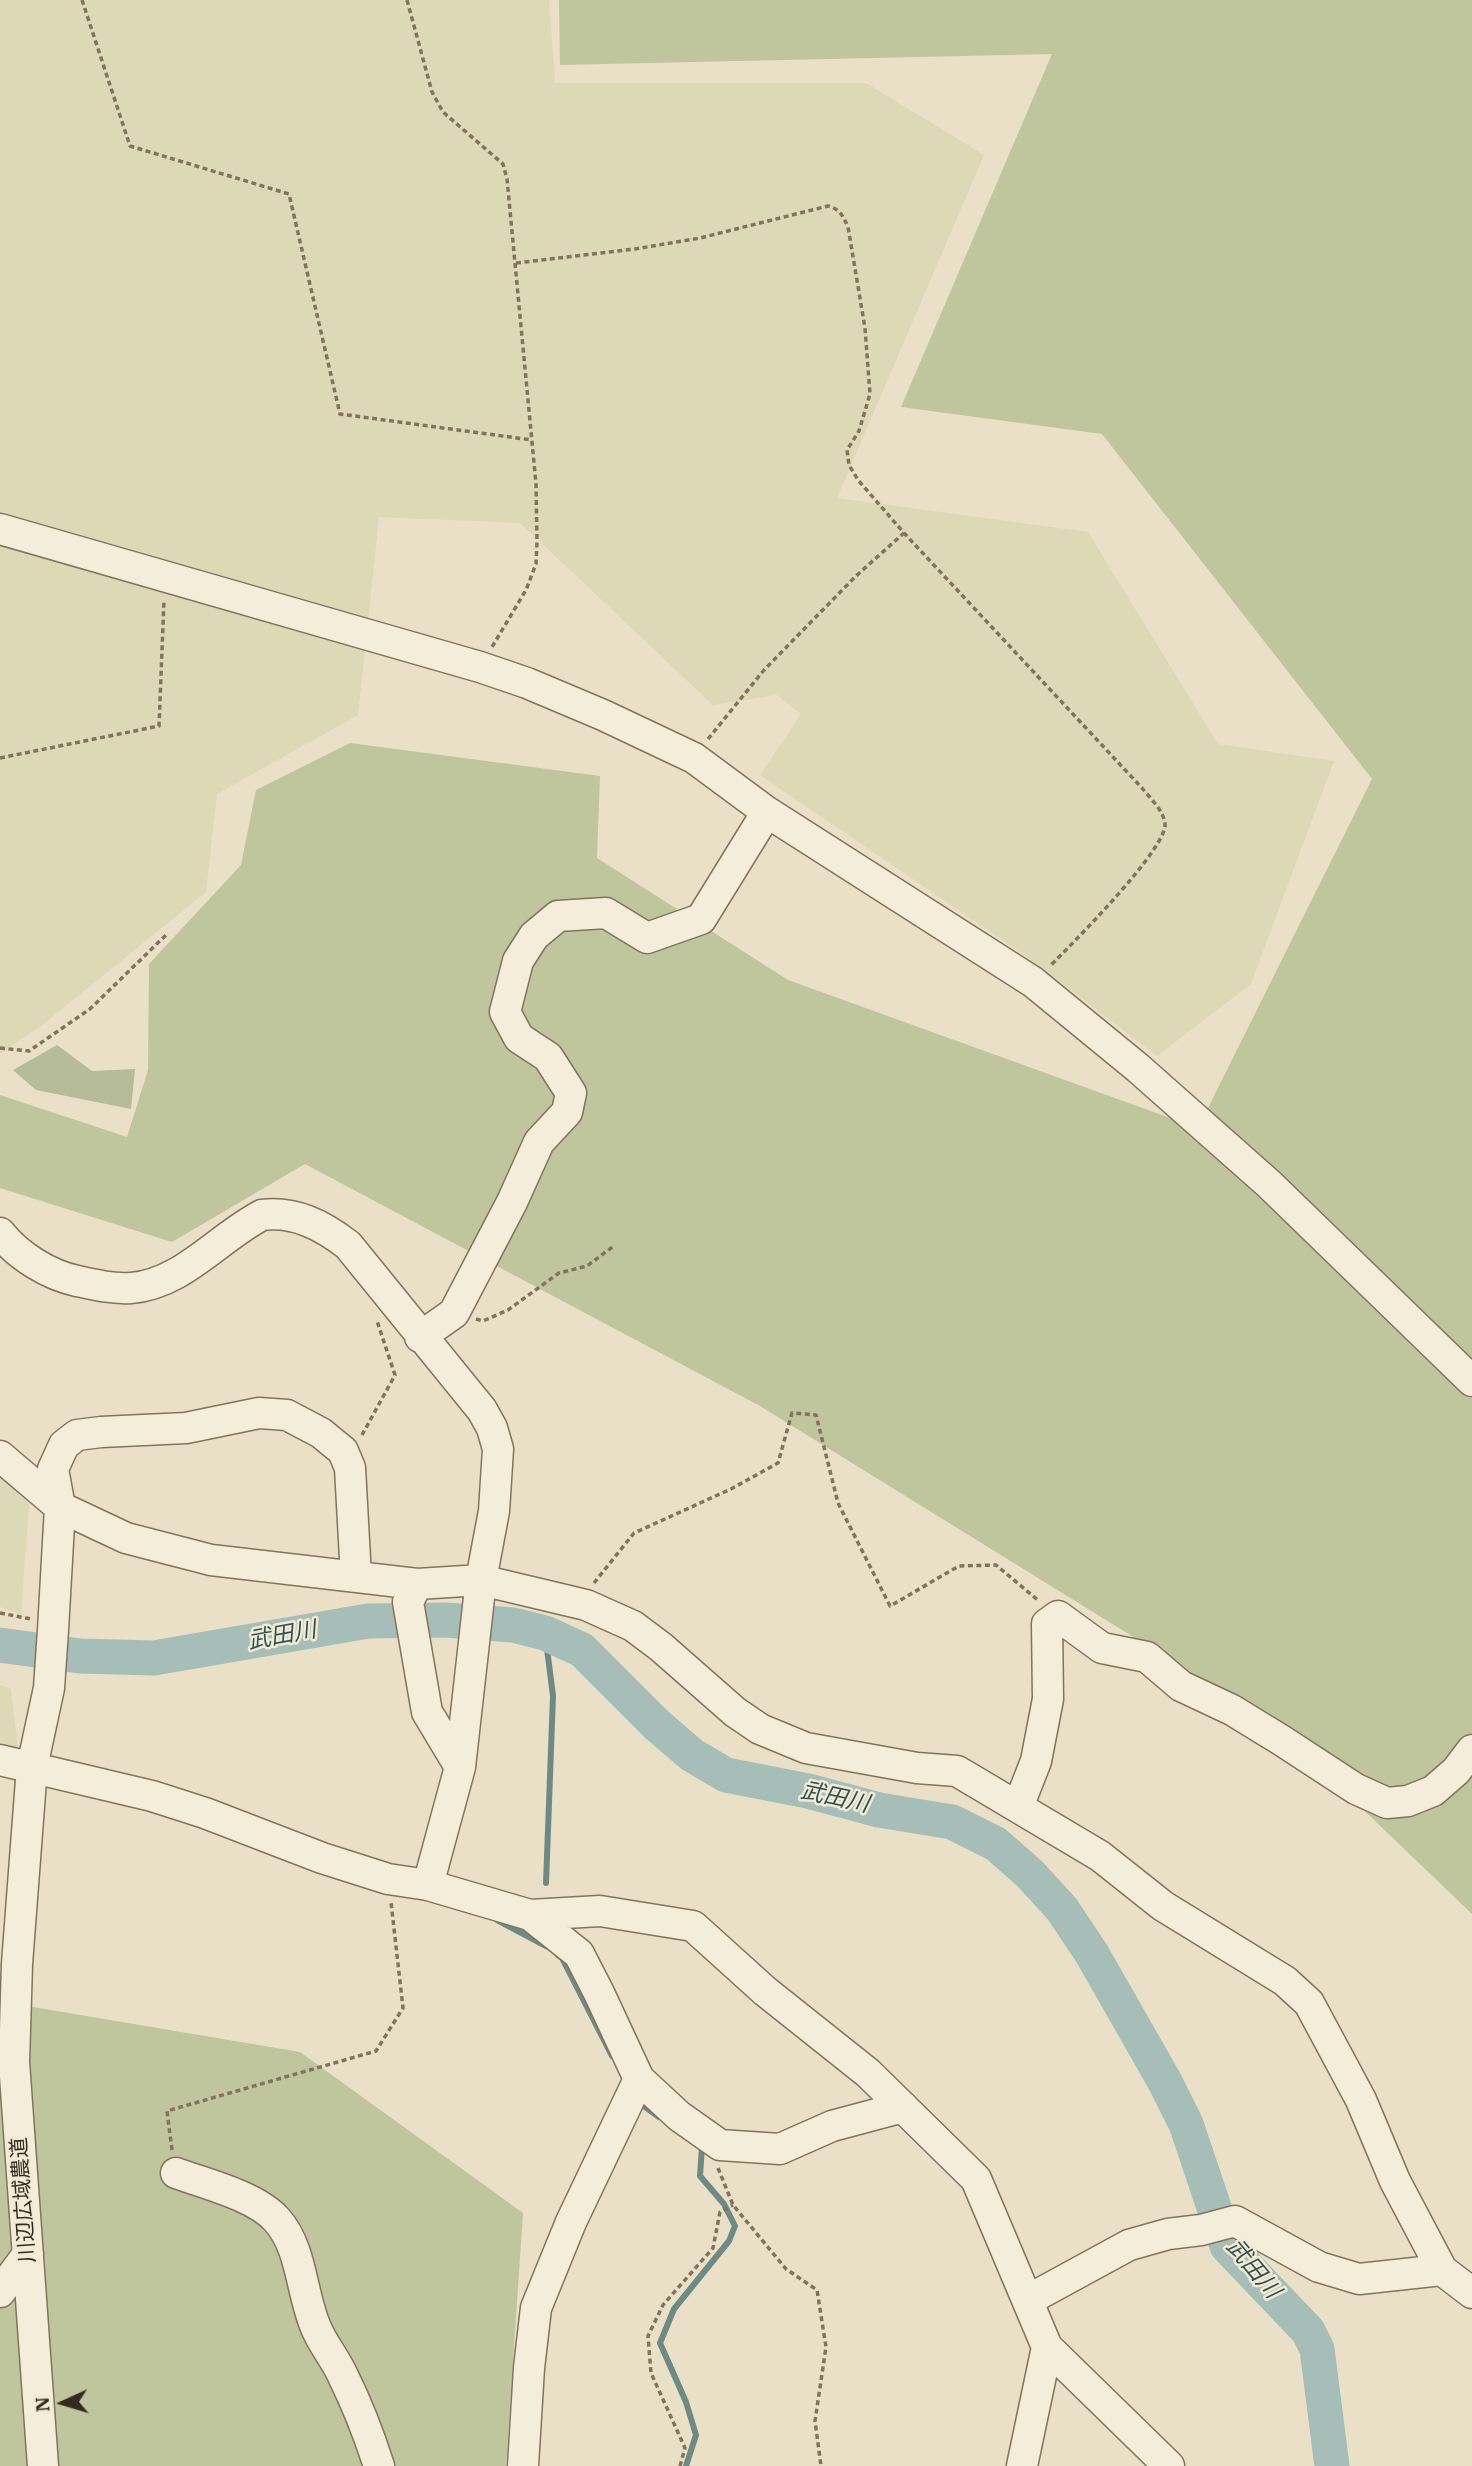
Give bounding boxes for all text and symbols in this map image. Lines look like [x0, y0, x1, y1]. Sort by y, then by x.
water label: 武田川 [246, 1616, 318, 1656]
water label: 武田川 [798, 1777, 872, 1819]
street label: 川辺広域農道 [7, 2136, 41, 2264]
water label: 武田川 [1220, 2234, 1286, 2304]
north arrow [28, 2368, 98, 2438]
text: N [30, 2396, 55, 2413]

